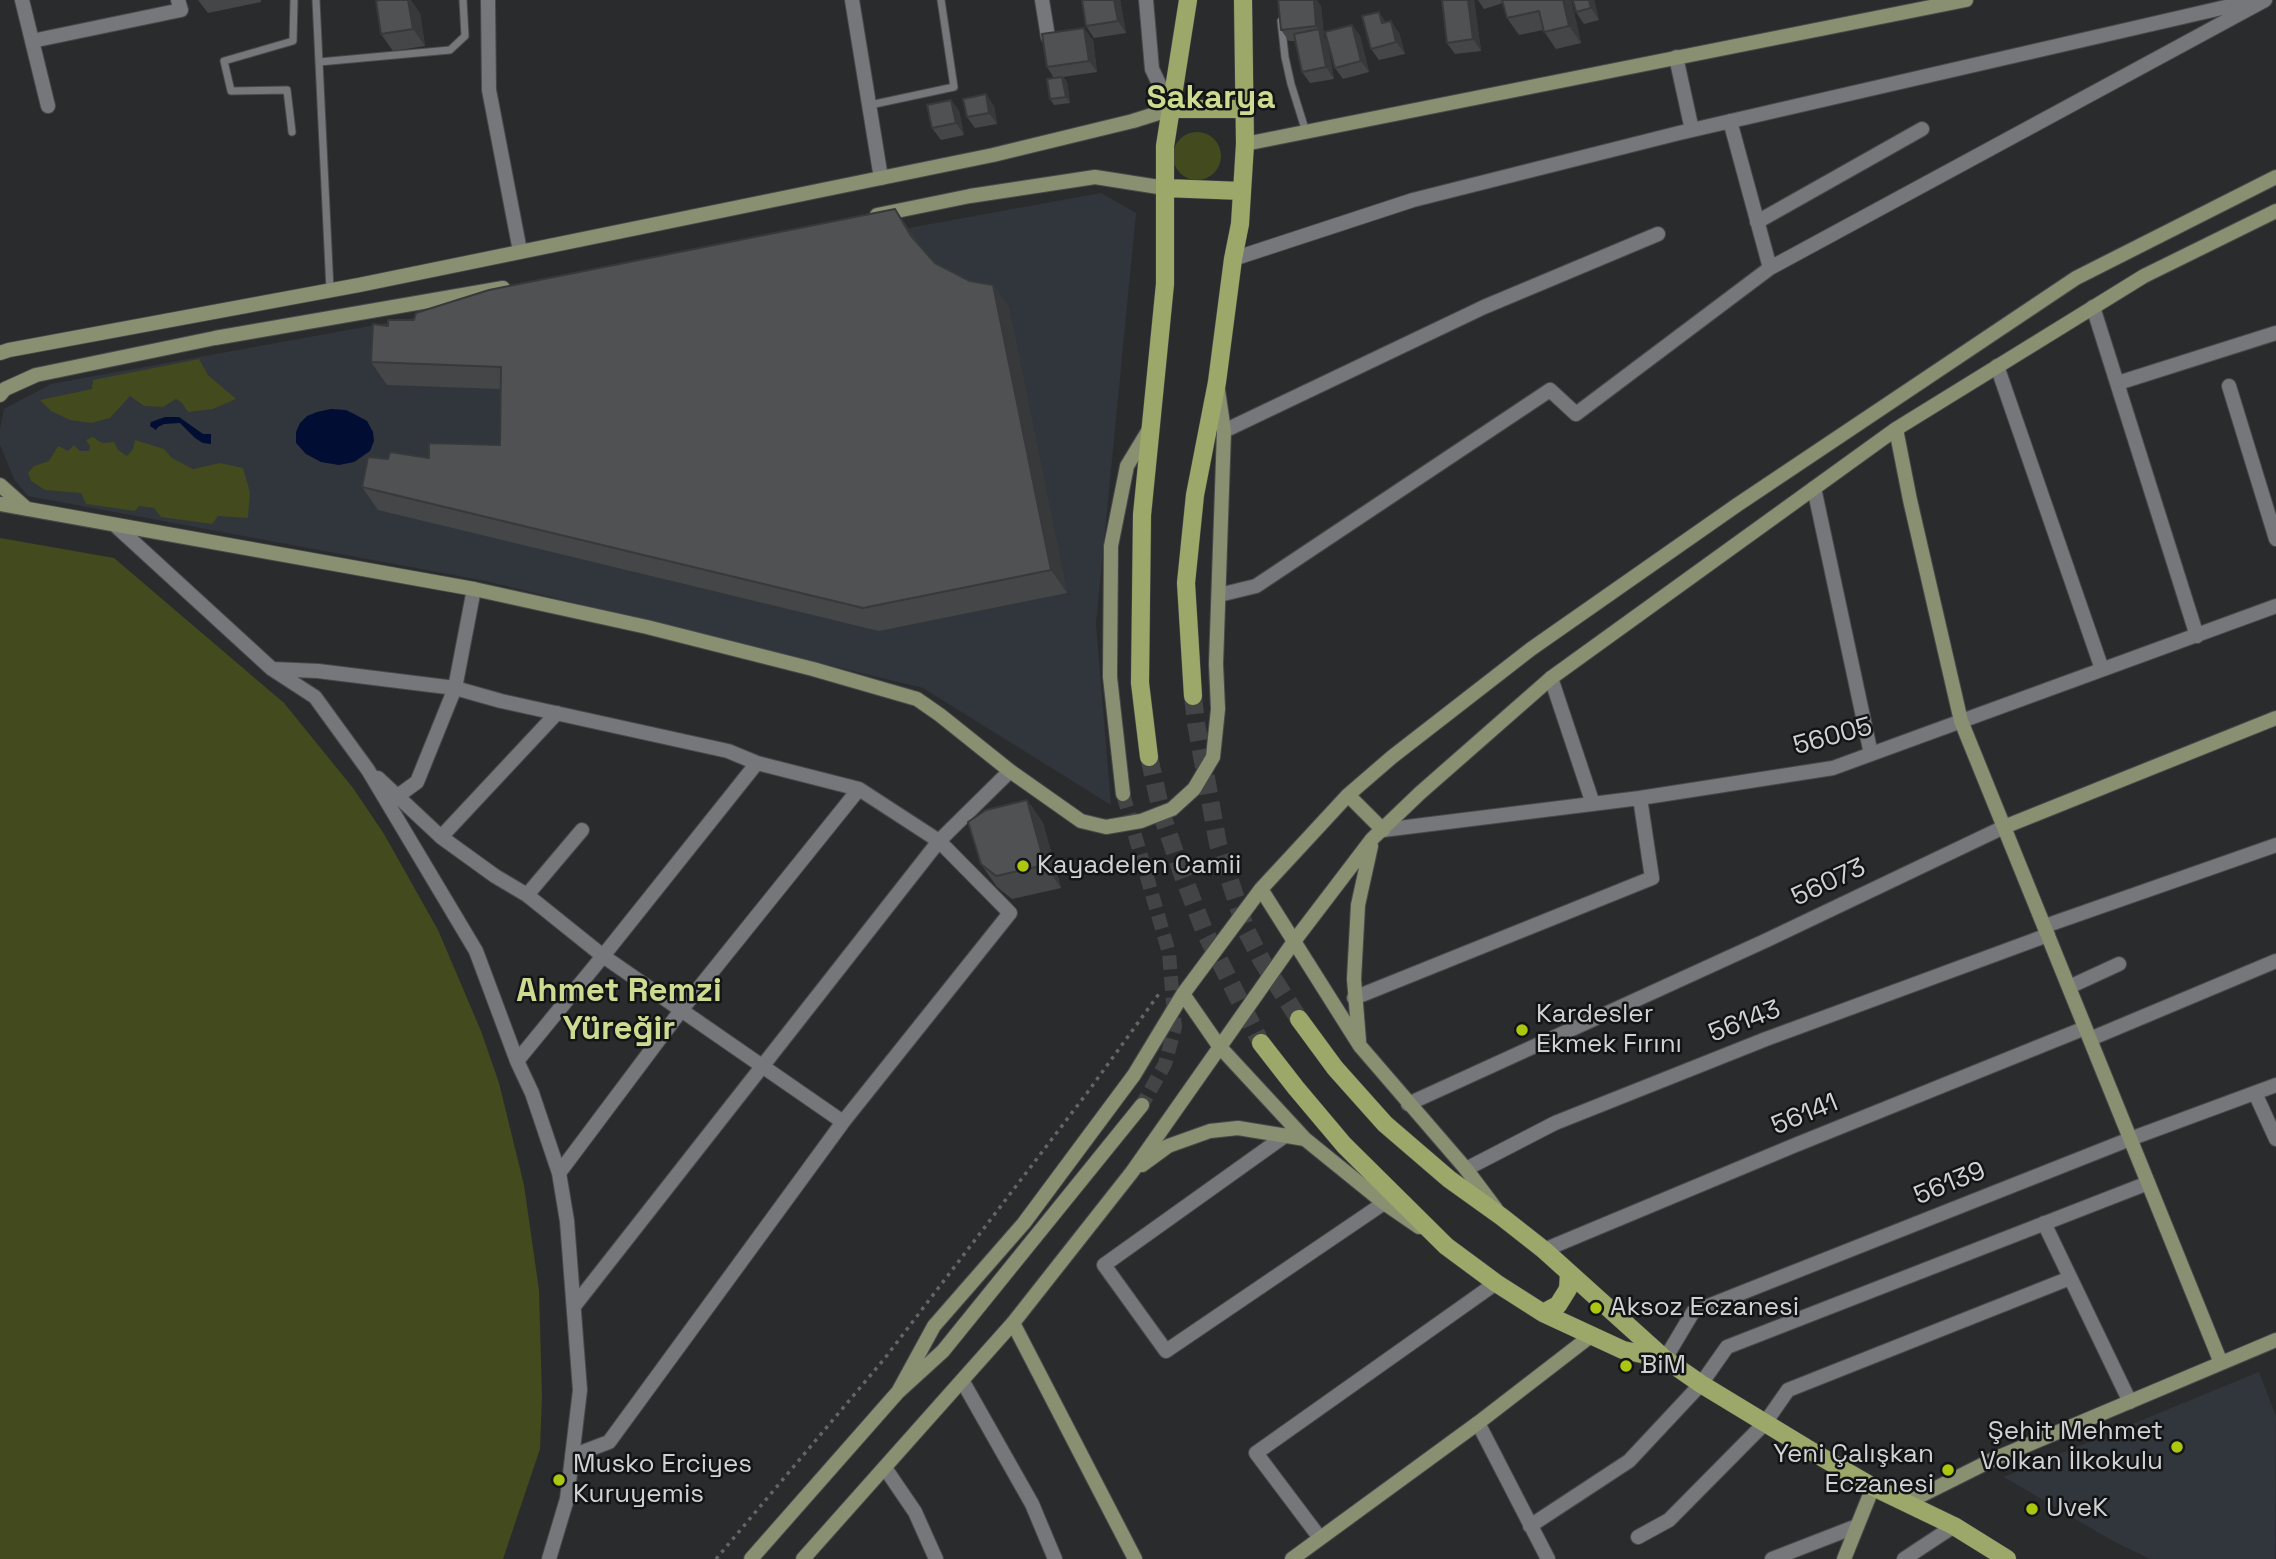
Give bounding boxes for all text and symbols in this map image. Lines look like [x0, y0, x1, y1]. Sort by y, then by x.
district label: Sakarya [1147, 79, 1275, 119]
street label: 56005 [1790, 712, 1876, 762]
place label: Kayadelen Camii [1037, 850, 1241, 882]
street label: 56073 [1787, 852, 1871, 914]
marker: Kayadelen Camii [1015, 858, 1031, 874]
district label: Ahmet Remzi Yüreğir [516, 972, 722, 1050]
street label: 56143 [1705, 994, 1785, 1050]
place label: Kardesler Ekmek Fırını [1536, 999, 1682, 1060]
marker: Kardesler Ekmek Fırını [1514, 1022, 1530, 1038]
street label: 56141 [1767, 1088, 1843, 1142]
street label: 56139 [1910, 1156, 1990, 1212]
place label: Aksoz Eczanesi [1610, 1292, 1799, 1324]
marker: Aksoz Eczanesi [1588, 1300, 1604, 1316]
place label: BiM [1640, 1350, 1686, 1382]
marker: BiM [1618, 1358, 1634, 1374]
place label: Şehit Mehmet Volkan İlkokulu [1980, 1416, 2163, 1478]
place label: Yeni Çalışkan Eczanesi [1773, 1439, 1934, 1500]
marker: Şehit Mehmet Volkan İlkokulu [2169, 1439, 2185, 1455]
place label: Musko Erciyes Kuruyemis [573, 1449, 752, 1510]
marker: Yeni Çalışkan Eczanesi [1940, 1462, 1956, 1478]
marker: Musko Erciyes Kuruyemis [551, 1472, 567, 1488]
place label: UveK [2046, 1493, 2108, 1525]
marker: UveK [2024, 1501, 2040, 1517]

